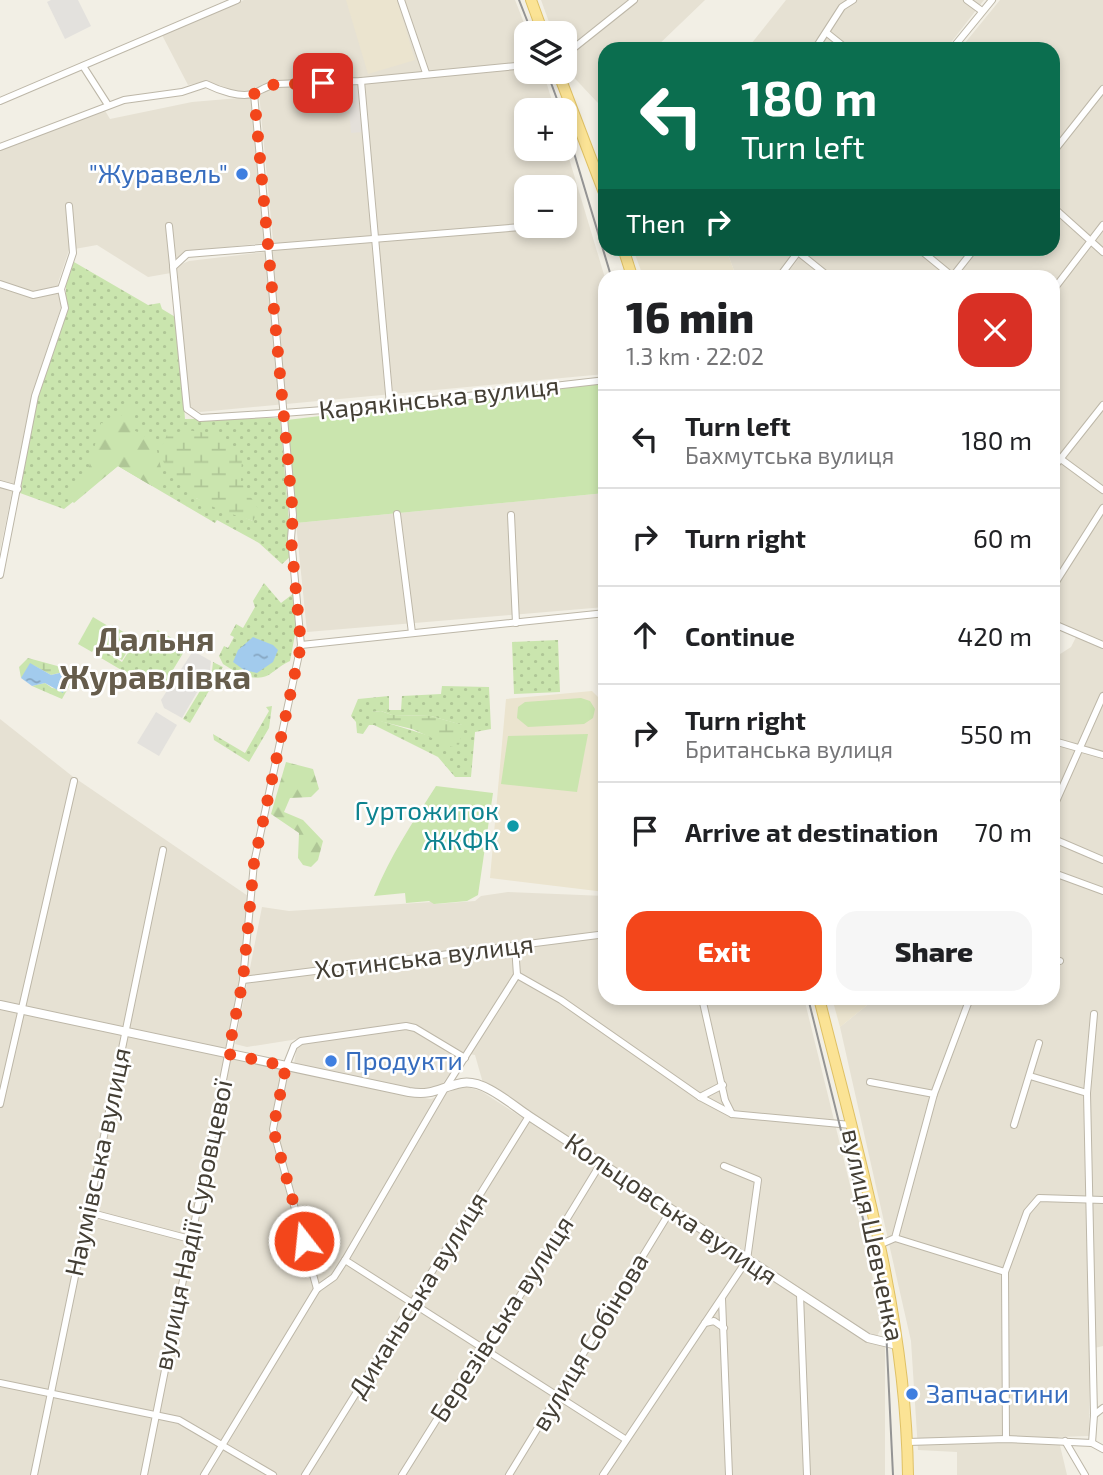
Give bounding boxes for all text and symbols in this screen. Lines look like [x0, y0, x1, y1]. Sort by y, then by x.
map controls [514, 21, 577, 238]
button: layers [514, 21, 577, 84]
pin [293, 53, 353, 113]
icon: arrive [304, 64, 342, 102]
text: 180 m [741, 67, 877, 126]
icon: left [626, 70, 717, 161]
button: + [514, 98, 577, 161]
text: Turn left [741, 127, 865, 165]
place label: "Журавель" [89, 157, 228, 189]
marker: "Журавель" [234, 166, 250, 182]
button: − [514, 175, 577, 238]
icon: right [699, 203, 737, 241]
text: Then [626, 207, 685, 238]
text: 16 min [626, 291, 754, 341]
button: close [958, 293, 1032, 367]
text: 1.3 km · 22:02 [626, 342, 764, 370]
street label: Карякінська вулиця [317, 368, 561, 426]
text: Turn left [685, 410, 791, 441]
icon: left [626, 420, 664, 458]
text: 180 m [962, 424, 1032, 455]
text: Бахмутська вулиця [685, 441, 894, 469]
icon: right [626, 518, 664, 556]
text: Turn right [685, 522, 806, 553]
text: 60 m [973, 522, 1032, 553]
icon: ahead [626, 616, 664, 654]
district label: Дальня Журавлівка [59, 618, 251, 696]
text: Continue [685, 620, 795, 651]
text: 420 m [957, 620, 1032, 651]
text: Turn right [685, 704, 806, 735]
icon: right [626, 714, 664, 752]
text: 550 m [960, 718, 1032, 749]
text: Британська вулиця [685, 735, 893, 763]
place label: Гуртожиток ЖКФК [354, 794, 499, 855]
icon: arrive [626, 812, 664, 850]
text: Arrive at destination [685, 816, 938, 847]
text: 70 m [974, 816, 1032, 847]
marker: Гуртожиток ЖКФК [505, 818, 521, 834]
button: Exit [626, 911, 822, 991]
button: Share [836, 911, 1032, 991]
street label: Хотинська вулиця [313, 927, 535, 985]
place label: Продукти [345, 1044, 463, 1076]
street label: Наумівська вулиця [57, 1045, 137, 1279]
marker: Продукти [323, 1053, 339, 1069]
street label: вулиця Надії Суровцевої [146, 1076, 239, 1373]
street label: Кольцовська вулиця [559, 1125, 784, 1291]
street label: вулиця Шевченка [836, 1126, 912, 1344]
street label: Диканьська вулиця [341, 1185, 494, 1403]
position arrow [267, 1204, 341, 1278]
street label: Березівська вулиця [423, 1209, 580, 1428]
street label: вулиця Собінова [523, 1247, 655, 1436]
place label: Запчастини [926, 1377, 1069, 1408]
marker: Запчастини [904, 1386, 920, 1402]

